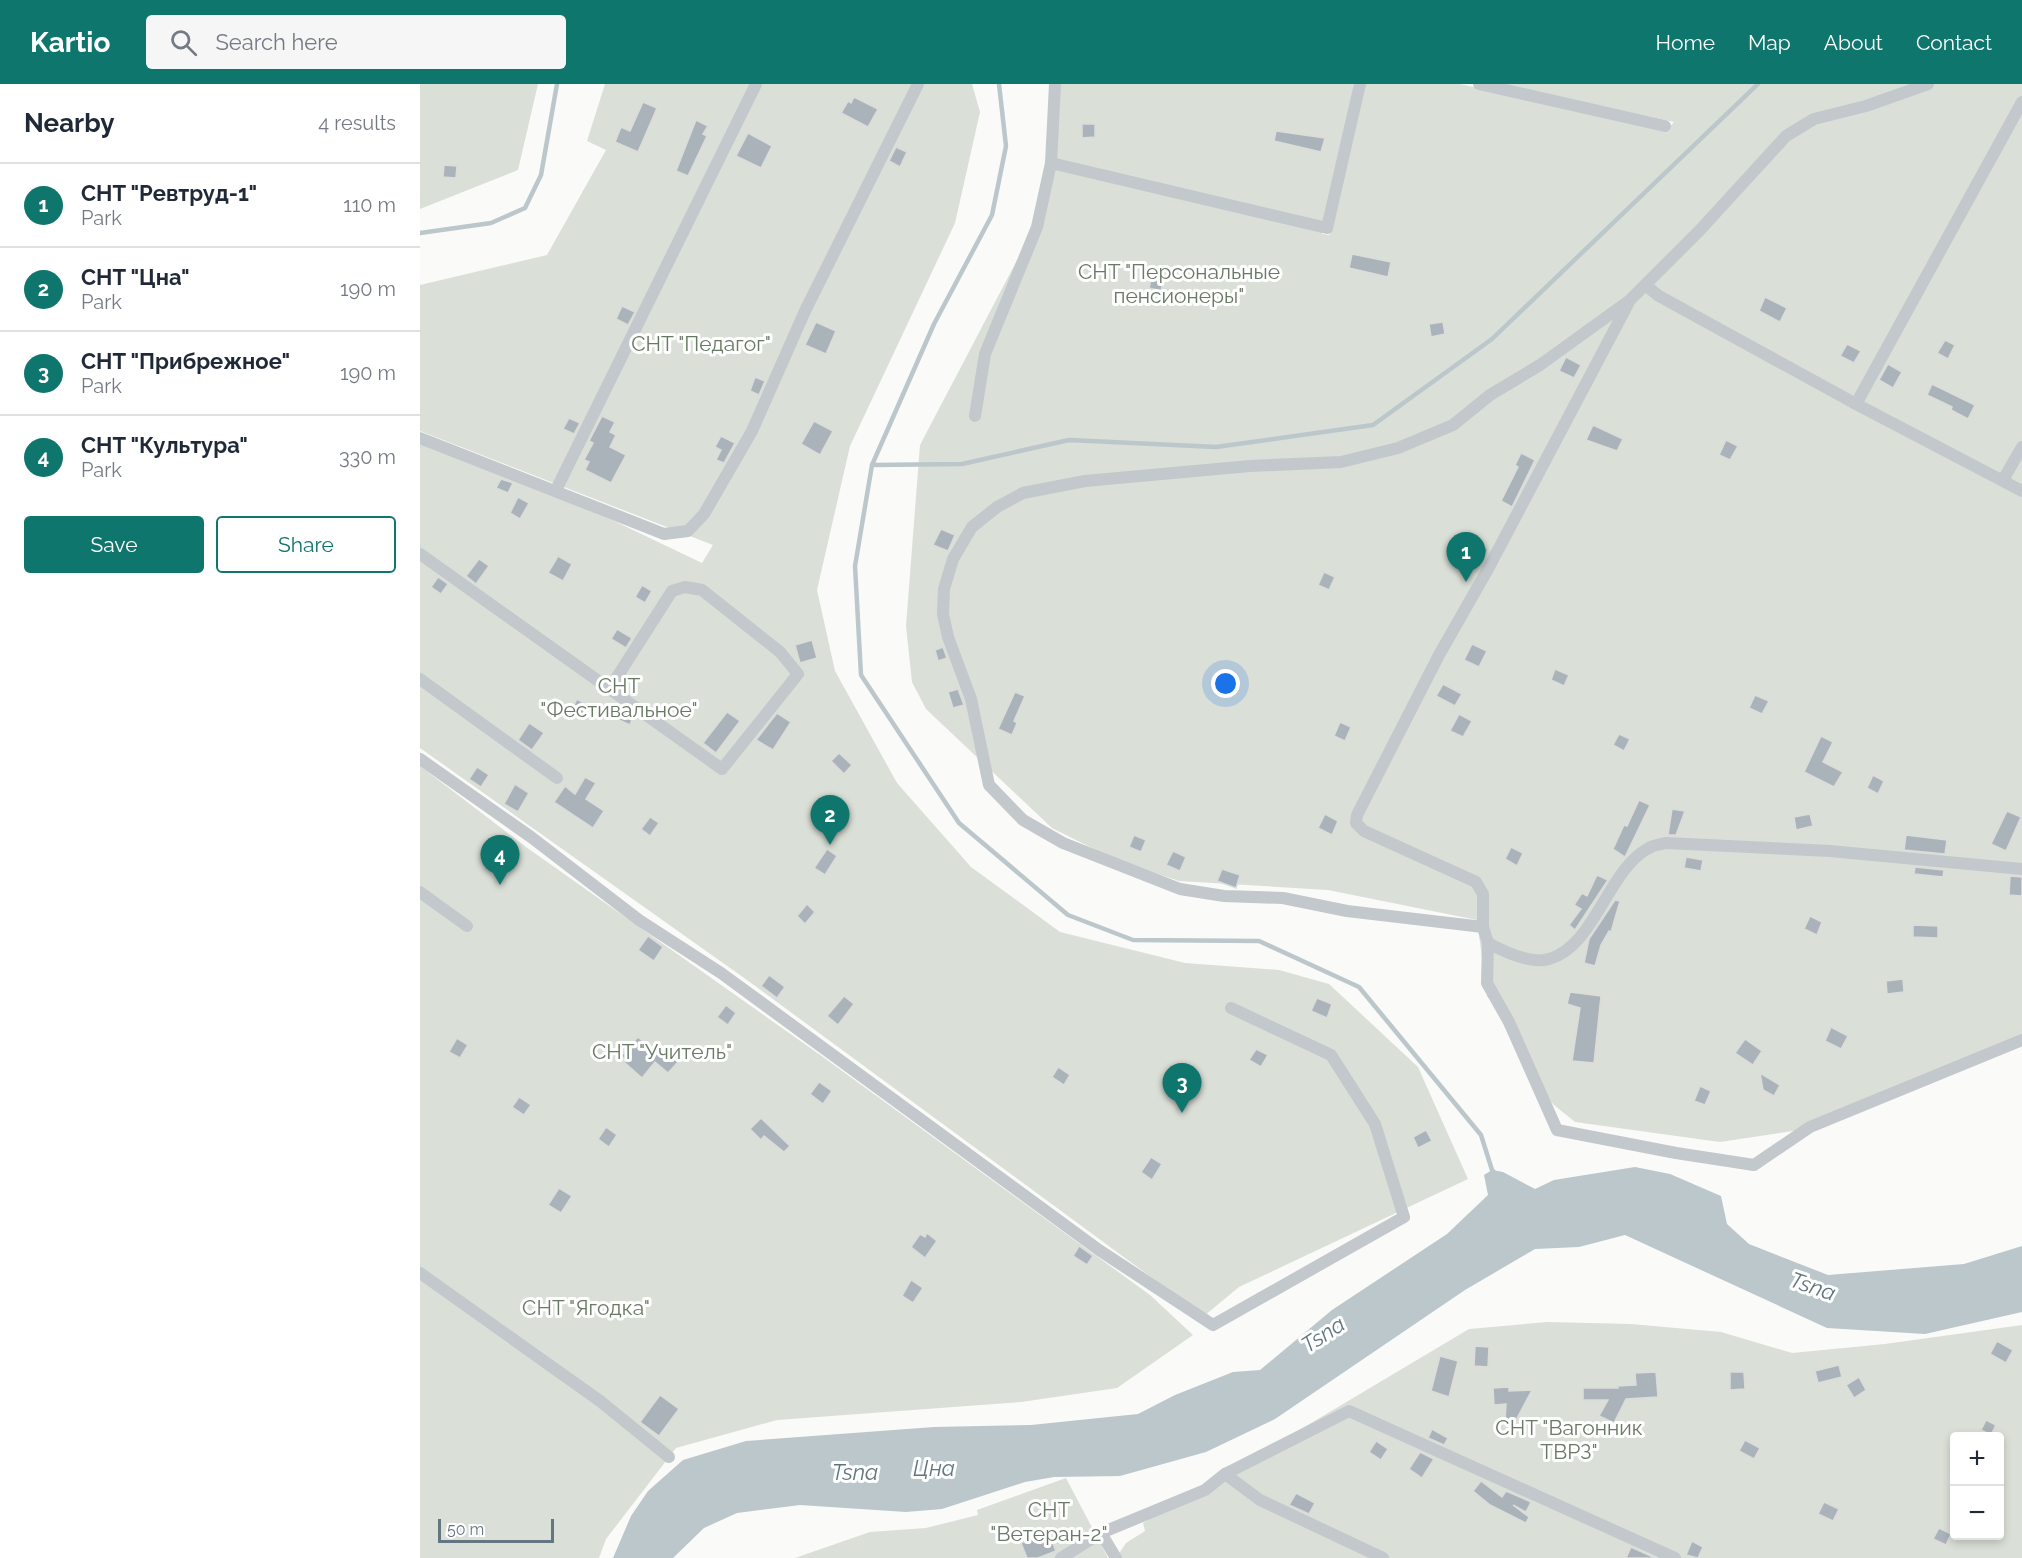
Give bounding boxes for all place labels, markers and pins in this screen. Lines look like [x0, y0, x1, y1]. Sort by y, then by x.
pin: 1 [1446, 532, 1486, 582]
pin: 2 [810, 796, 850, 845]
pin: 4 [480, 836, 520, 885]
pin: 3 [1162, 1064, 1202, 1113]

